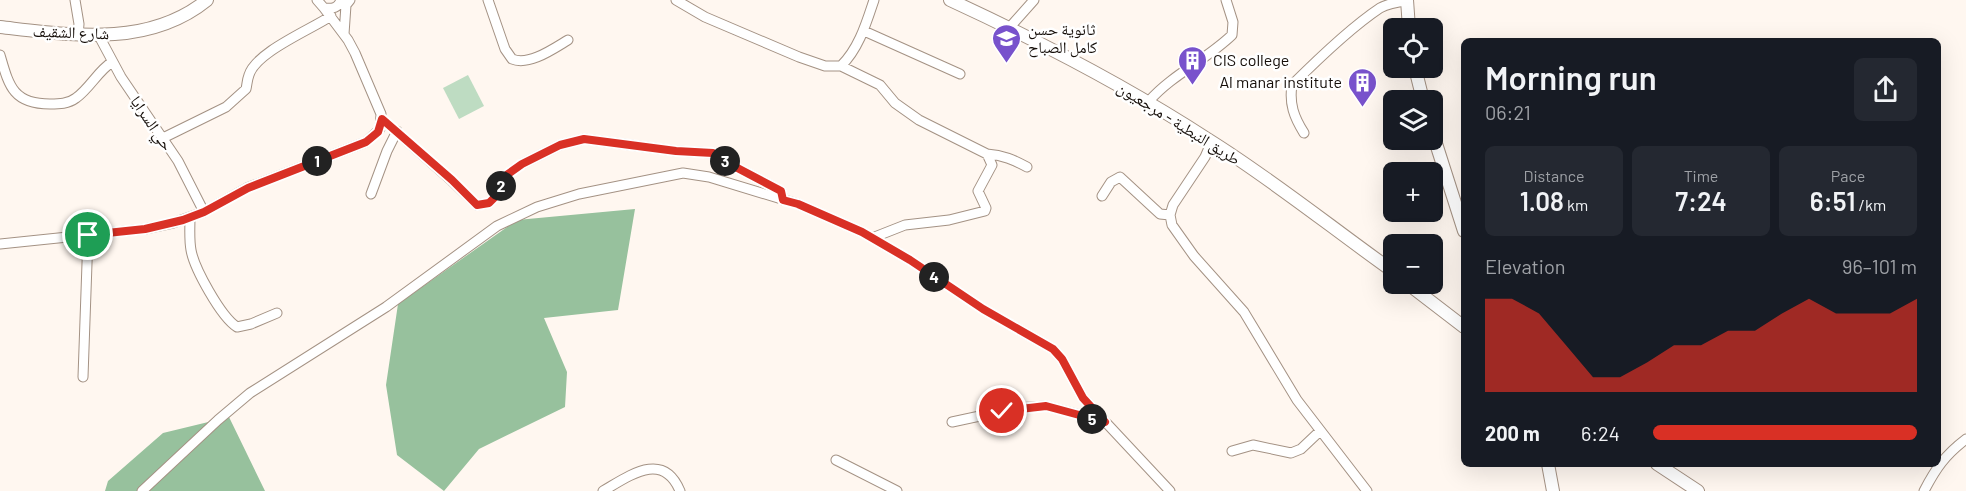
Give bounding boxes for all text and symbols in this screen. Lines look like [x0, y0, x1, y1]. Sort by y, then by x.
map controls [1383, 18, 1443, 294]
button: locate [1383, 18, 1443, 78]
place label: ثانوية حسن كامل الصباح [1028, 19, 1098, 58]
street label: شارع الشقيف [32, 21, 110, 44]
school or university icon: ثانوية حسن كامل الصباح [991, 22, 1023, 64]
building icon: CIS college [1176, 44, 1208, 86]
place label: CIS college [1213, 50, 1289, 69]
text: Morning run [1485, 57, 1657, 97]
button: share [1854, 58, 1917, 121]
building icon: Al manar institute [1347, 66, 1379, 108]
place label: Al manar institute [1219, 72, 1342, 91]
street label: طريق النبطية - مرجعيون [1113, 77, 1244, 170]
button: layers [1383, 90, 1443, 150]
street label: حي السرايا [124, 92, 178, 156]
text: 06:21 [1485, 100, 1531, 124]
pin: 1 [302, 146, 332, 176]
pin: 3 [710, 146, 740, 176]
text: 1 [314, 151, 320, 170]
text: 3 [721, 151, 729, 170]
button: + [1383, 162, 1443, 222]
text: Distance [1524, 166, 1584, 185]
text: Time [1684, 166, 1718, 185]
text: Pace [1831, 166, 1865, 185]
pin: 2 [486, 171, 516, 201]
text: 2 [497, 176, 505, 195]
text: 1.08 [1520, 185, 1564, 216]
text: 7:24 [1675, 185, 1727, 216]
text: 6:51 [1810, 185, 1855, 216]
text: km [1564, 195, 1588, 214]
text: /km [1855, 195, 1886, 214]
pin [62, 209, 113, 260]
icon: arrive [71, 218, 104, 251]
button: − [1383, 234, 1443, 294]
text: Elevation [1485, 254, 1566, 278]
text: 96–101 m [1842, 254, 1917, 278]
pin: 4 [919, 262, 949, 292]
text: 4 [929, 267, 939, 286]
pin [976, 385, 1027, 436]
icon: check [985, 394, 1018, 427]
pin: 5 [1077, 404, 1107, 434]
text: 5 [1088, 409, 1096, 428]
text: 200 m [1485, 421, 1540, 445]
text: 6:24 [1581, 421, 1620, 445]

